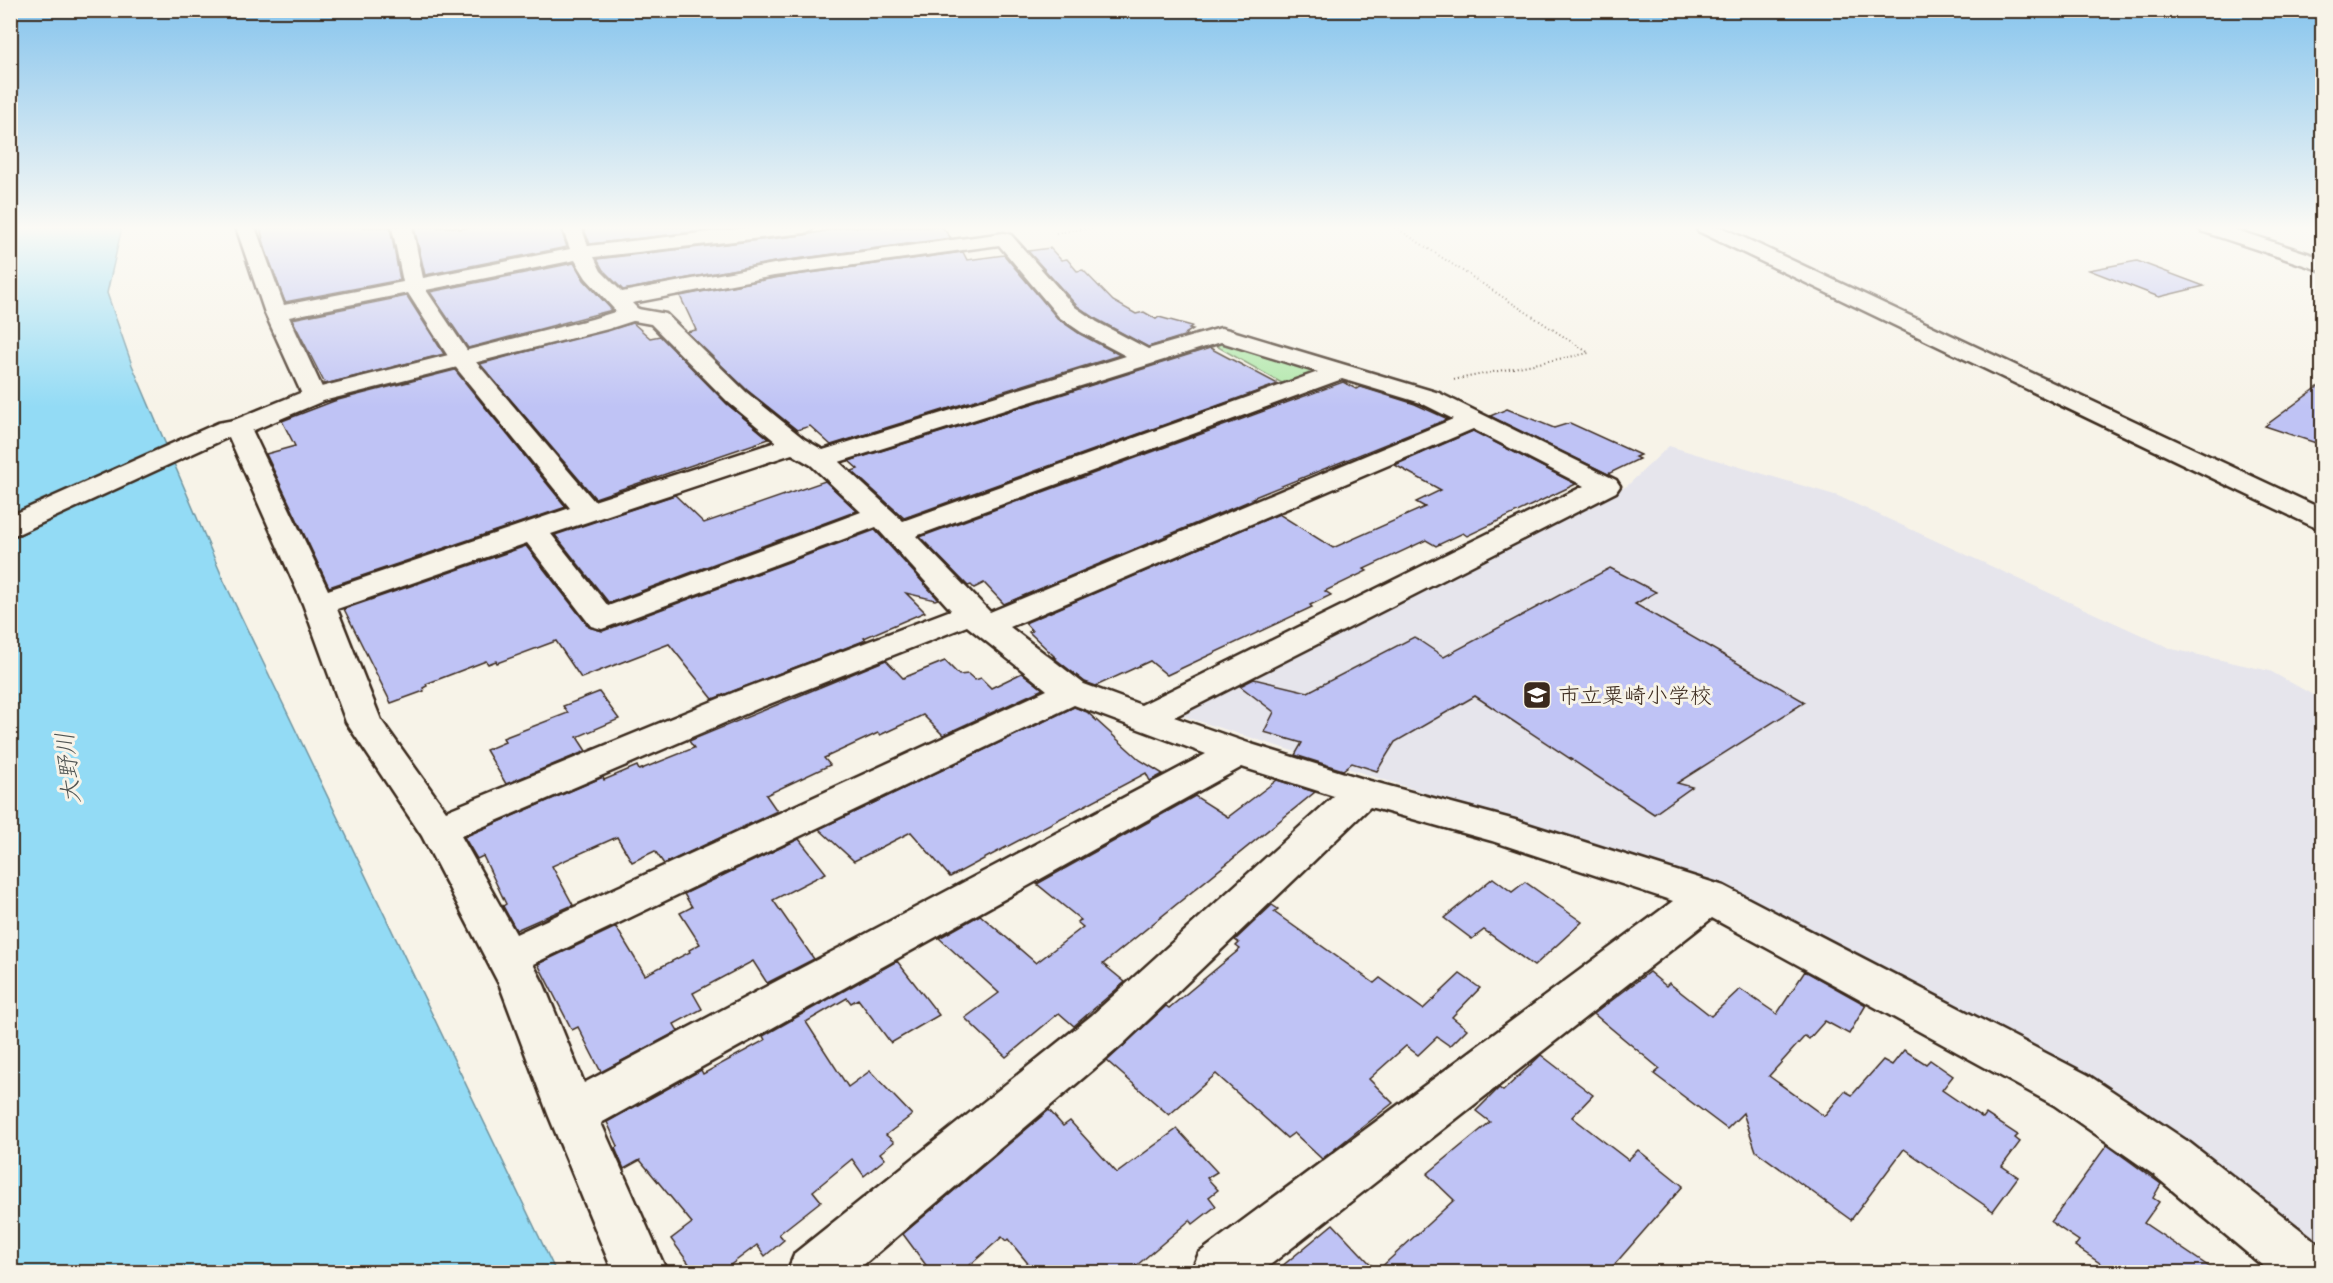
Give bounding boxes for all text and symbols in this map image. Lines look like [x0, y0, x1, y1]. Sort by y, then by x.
place label: 市立粟崎小学校 [1558, 676, 1712, 715]
school or university icon: 市立粟崎小学校 [1521, 679, 1553, 711]
water label: 大野川 [43, 730, 93, 806]

